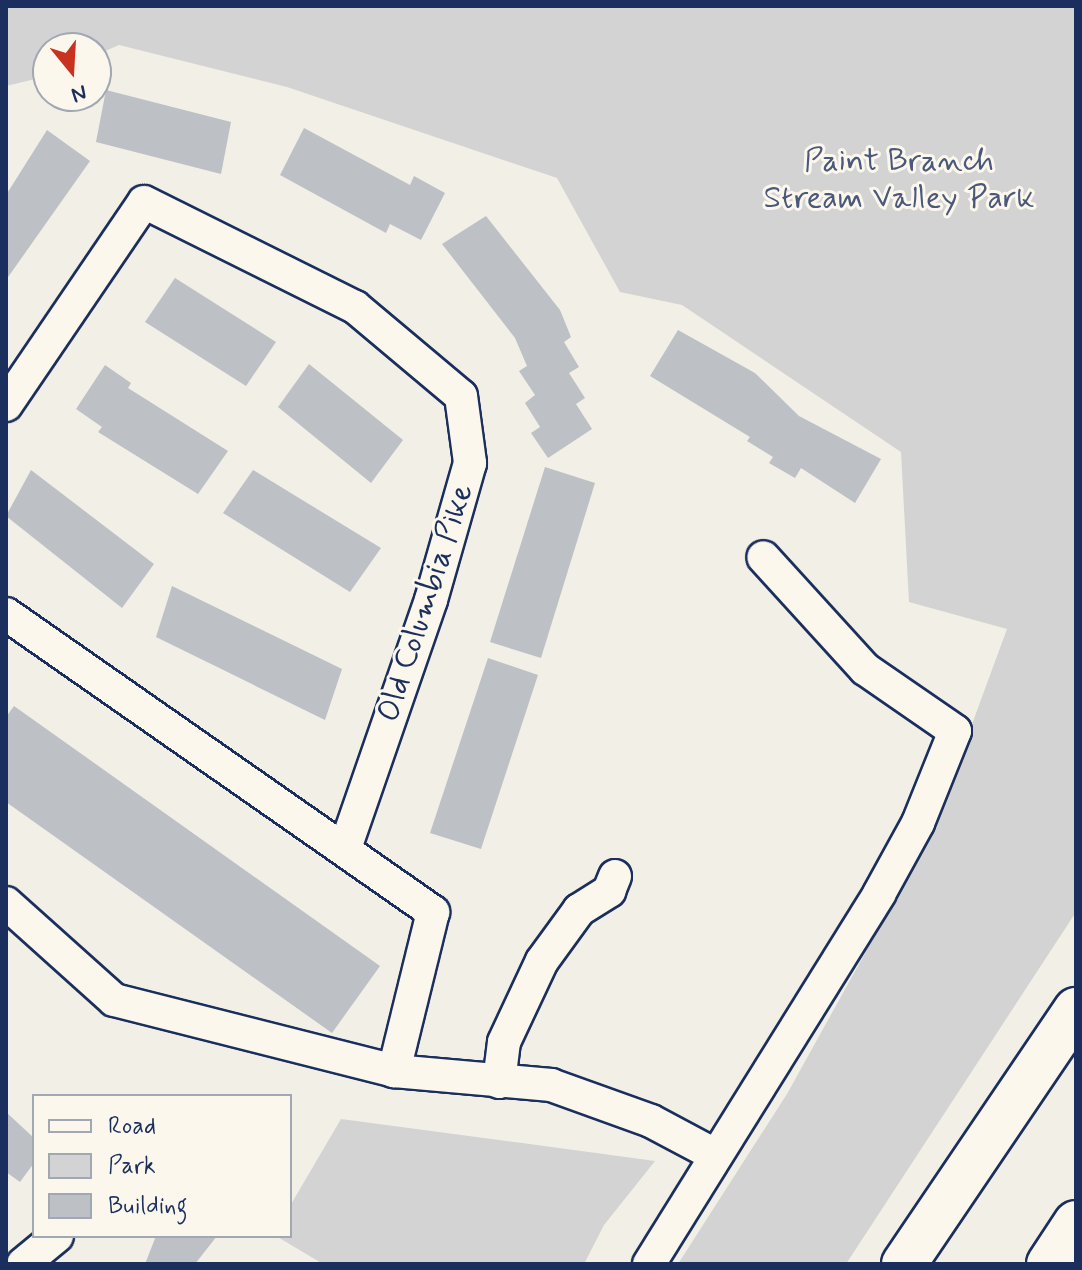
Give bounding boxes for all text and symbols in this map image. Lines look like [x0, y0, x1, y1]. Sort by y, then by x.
north arrow [32, 32, 112, 112]
text: N [68, 77, 90, 109]
park label: Paint Branch Stream Valley Park [769, 143, 1029, 218]
street label: Old Columbia Pike [369, 477, 483, 729]
legend [32, 1094, 292, 1238]
text: Road [108, 1111, 156, 1142]
text: Park [108, 1151, 156, 1182]
text: Building [108, 1191, 188, 1222]

